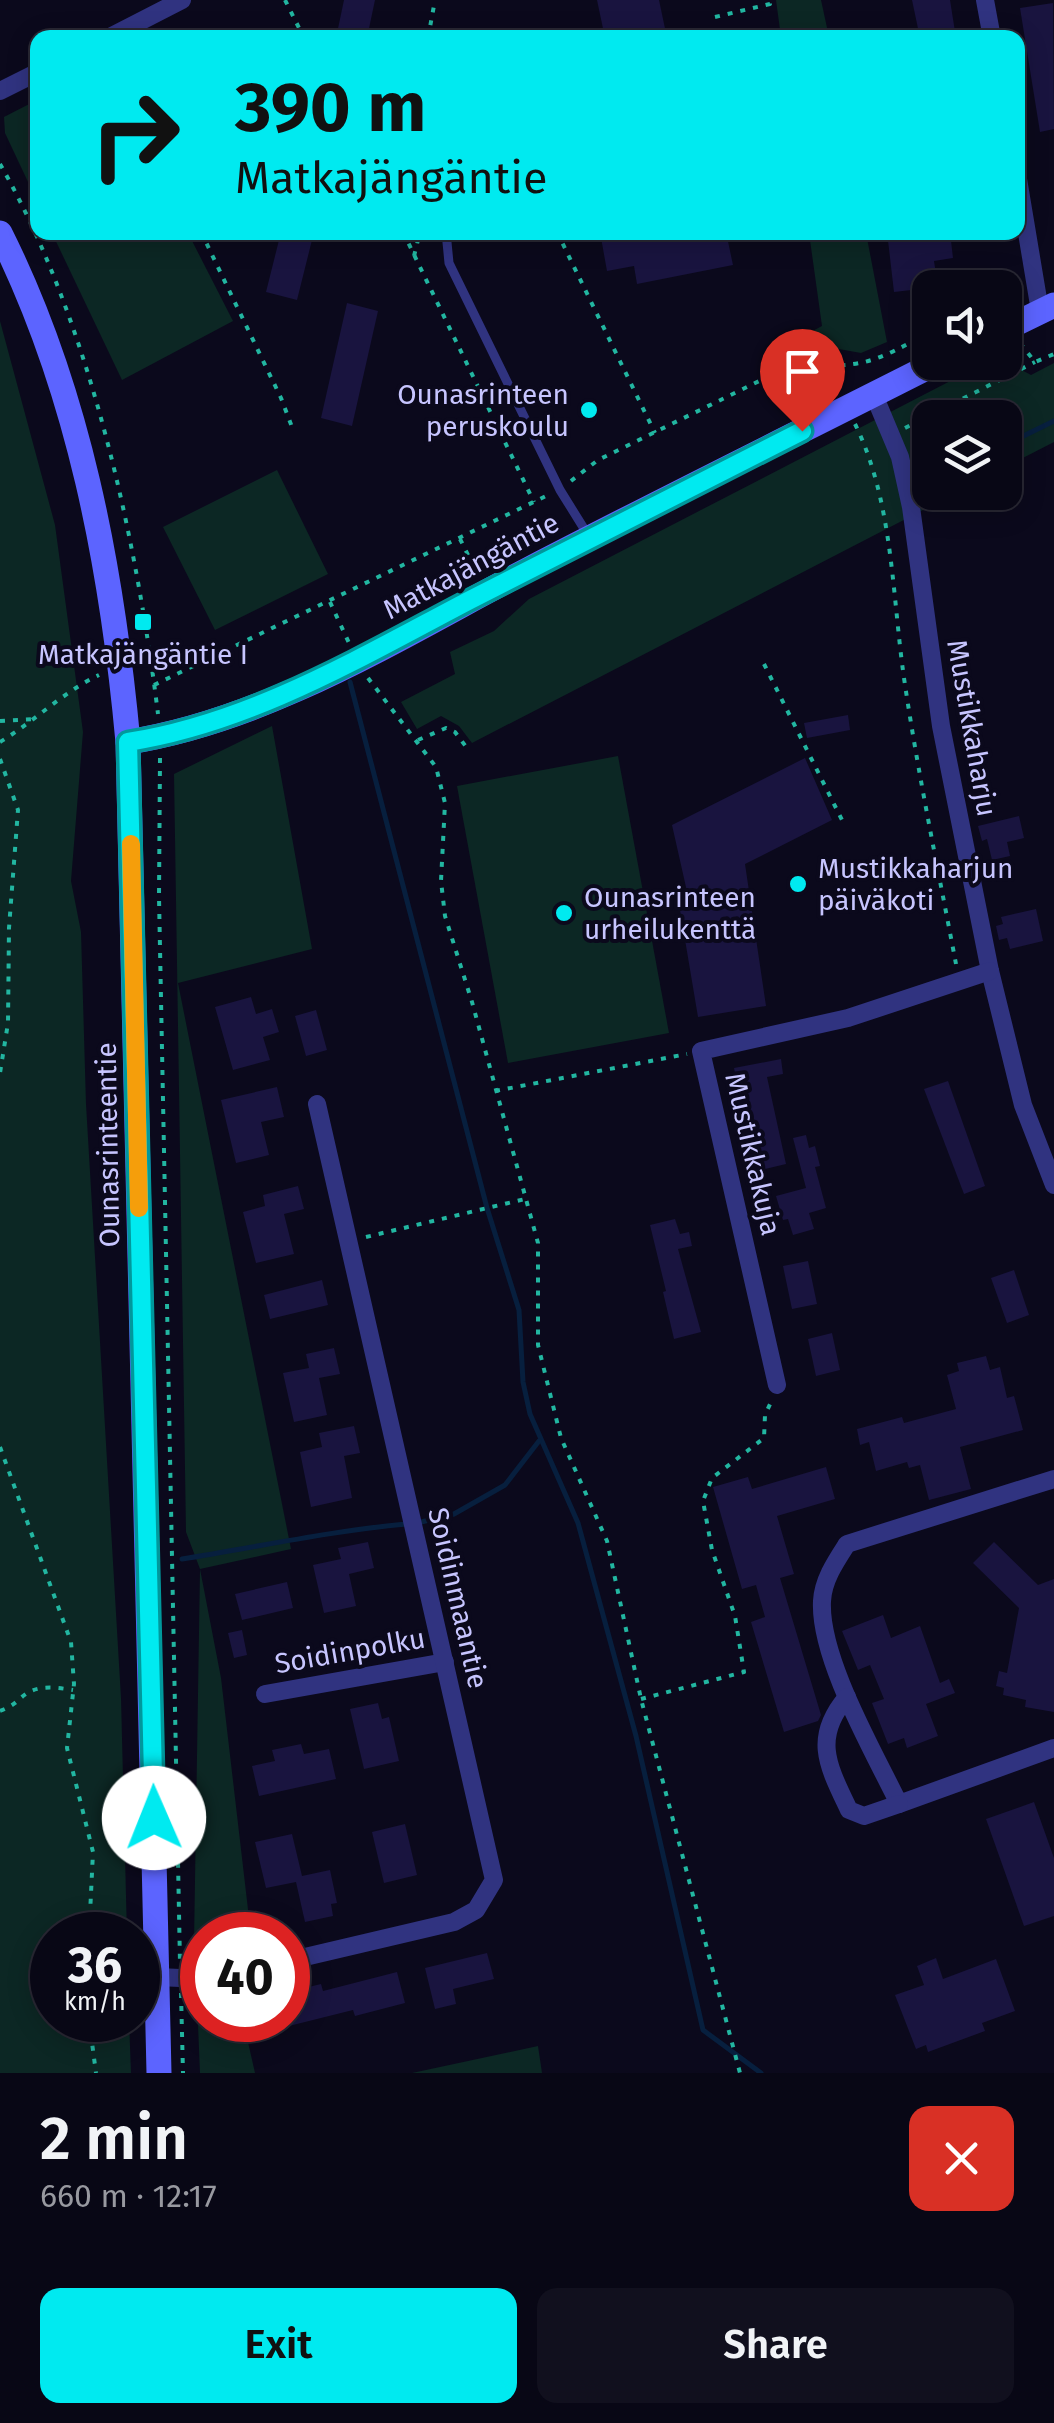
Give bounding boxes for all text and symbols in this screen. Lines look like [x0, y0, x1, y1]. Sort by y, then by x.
text: 390 m [235, 66, 427, 150]
icon: right [70, 70, 200, 200]
text: Matkajängäntie [235, 151, 547, 205]
map controls [912, 270, 1022, 510]
button: sound [912, 270, 1022, 380]
pin [760, 329, 845, 432]
icon: arrive [775, 344, 830, 399]
place label: Ounasrinteen peruskoulu [397, 378, 569, 443]
marker: Ounasrinteen peruskoulu [578, 399, 600, 421]
button: layers [912, 400, 1022, 510]
street label: Matkajängäntie [377, 506, 565, 626]
marker: Matkajängäntie I [132, 611, 154, 633]
street label: Mustikkaharju [940, 637, 1004, 819]
place label: Matkajängäntie I [38, 638, 248, 671]
place label: Mustikkaharjun päiväkoti [818, 852, 1013, 917]
marker: Mustikkaharjun päiväkoti [787, 873, 809, 895]
place label: Ounasrinteen urheilukenttä [584, 881, 756, 946]
marker: Ounasrinteen urheilukenttä [553, 902, 575, 924]
street label: Ounasrinteentie [90, 1042, 126, 1248]
street label: Mustikkakuja [718, 1069, 788, 1239]
street label: Soidinmaantie [421, 1504, 495, 1692]
street label: Soidinpolku [272, 1622, 428, 1680]
position arrow [102, 1766, 206, 1870]
speed limit sign: 40 [180, 1912, 310, 2042]
text: 36 [68, 1935, 122, 1995]
text: km/h [64, 1987, 126, 2017]
text: 2 min [40, 2103, 188, 2175]
button: close [909, 2106, 1014, 2211]
text: 660 m · 12:17 [40, 2177, 217, 2215]
button: Exit [40, 2288, 517, 2403]
button: Share [537, 2288, 1014, 2403]

